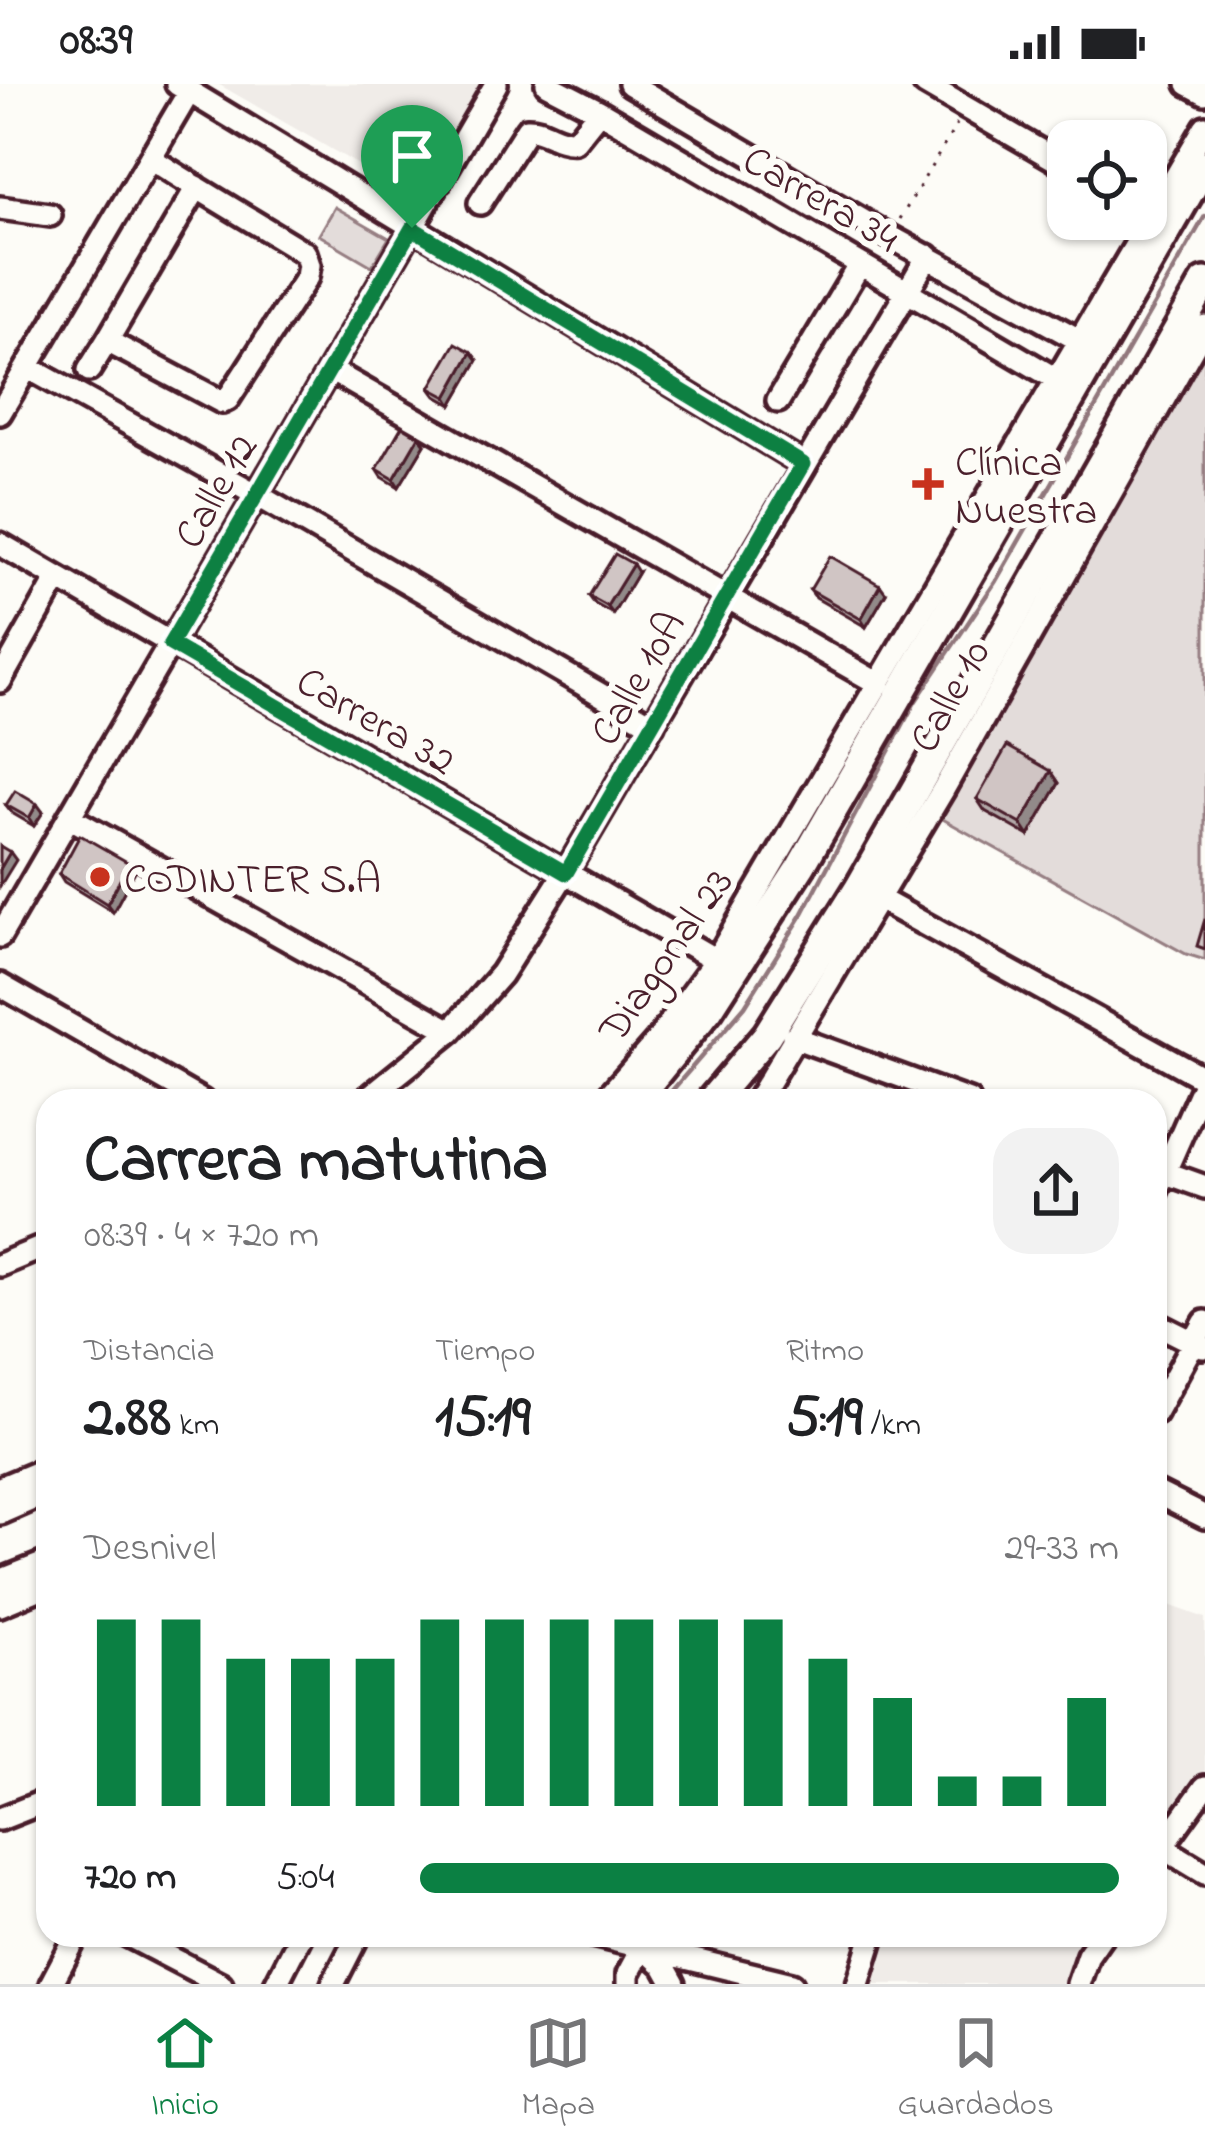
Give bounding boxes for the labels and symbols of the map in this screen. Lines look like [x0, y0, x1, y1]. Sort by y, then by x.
pin [361, 105, 463, 228]
street label: Carrera 34 [730, 132, 909, 270]
street label: Calle 12 [161, 424, 275, 561]
place label: Clínica Nuestra [955, 434, 1097, 543]
marker: Clínica Nuestra [912, 468, 944, 500]
street label: Calle 10A [577, 601, 703, 758]
street label: Calle 10 [896, 630, 1008, 765]
street label: Carrera 32 [284, 653, 466, 793]
place label: CODINTER S.A [124, 851, 381, 912]
street label: Diagonal 23 [584, 857, 750, 1057]
marker: CODINTER S.A [87, 864, 113, 890]

